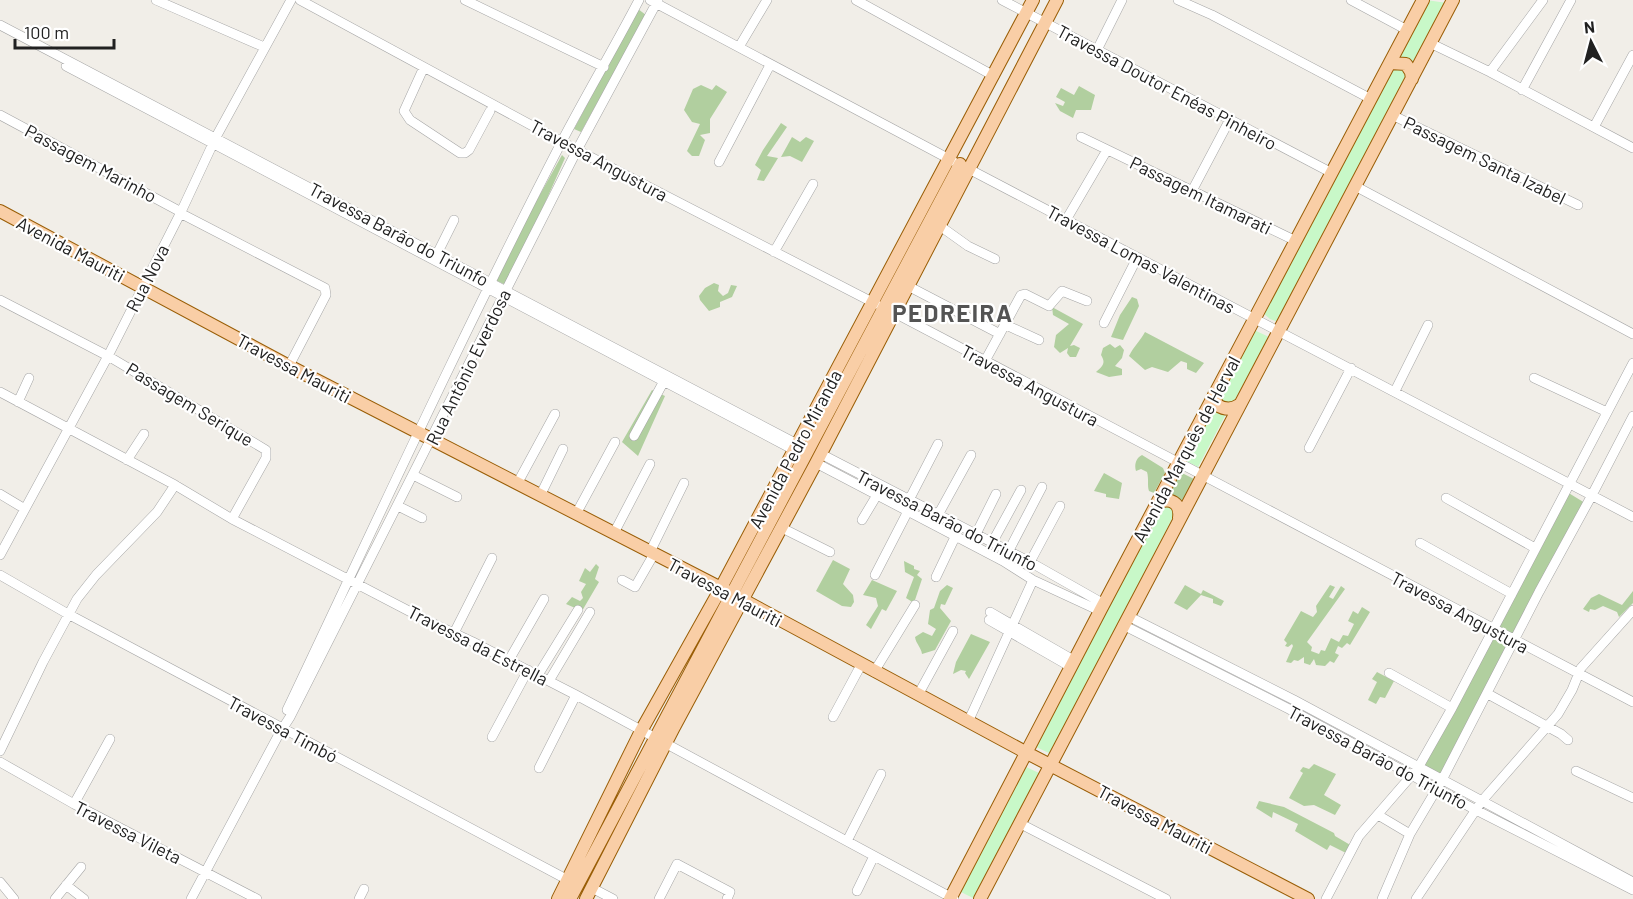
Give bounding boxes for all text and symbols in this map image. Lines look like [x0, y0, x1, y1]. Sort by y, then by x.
scale bar [15, 12, 114, 50]
north arrow [1561, 12, 1621, 72]
text: N [1583, 17, 1596, 37]
street label: Travessa Doutor Enéas Pinheiro [1053, 20, 1281, 154]
text: 100 m [24, 21, 69, 43]
street label: Passagem Santa Izabel [1400, 111, 1570, 209]
street label: Travessa Angustura [526, 114, 672, 206]
street label: Passagem Marinho [21, 119, 161, 207]
street label: Passagem Itamarati [1127, 151, 1275, 239]
street label: Travessa Barão do Triunfo [305, 177, 493, 291]
street label: Travessa Lomas Valentinas [1043, 200, 1239, 318]
street label: Avenida Mauriti [13, 211, 129, 287]
street label: Rua Nova [121, 241, 173, 315]
street label: Rua Antônio Everdosa [421, 286, 515, 448]
district label: PEDREIRA [892, 298, 1014, 327]
street label: Travessa Mauriti [233, 329, 355, 407]
street label: Travessa Angustura [957, 339, 1103, 431]
street label: Avenida Marquês de Herval [1127, 352, 1245, 546]
street label: Passagem Serique [123, 357, 257, 451]
street label: Avenida Pedro Miranda [744, 366, 846, 532]
street label: Travessa Barão do Triunfo [853, 465, 1041, 575]
street label: Travessa Mauriti [664, 553, 786, 631]
street label: Travessa Angustura [1387, 566, 1533, 658]
street label: Travessa da Estrella [404, 600, 552, 690]
street label: Travessa Timbó [224, 691, 342, 767]
street label: Travessa Barão do Triunfo [1284, 700, 1472, 814]
street label: Travessa Mauriti [1094, 780, 1216, 858]
street label: Travessa Vileta [71, 796, 185, 868]

